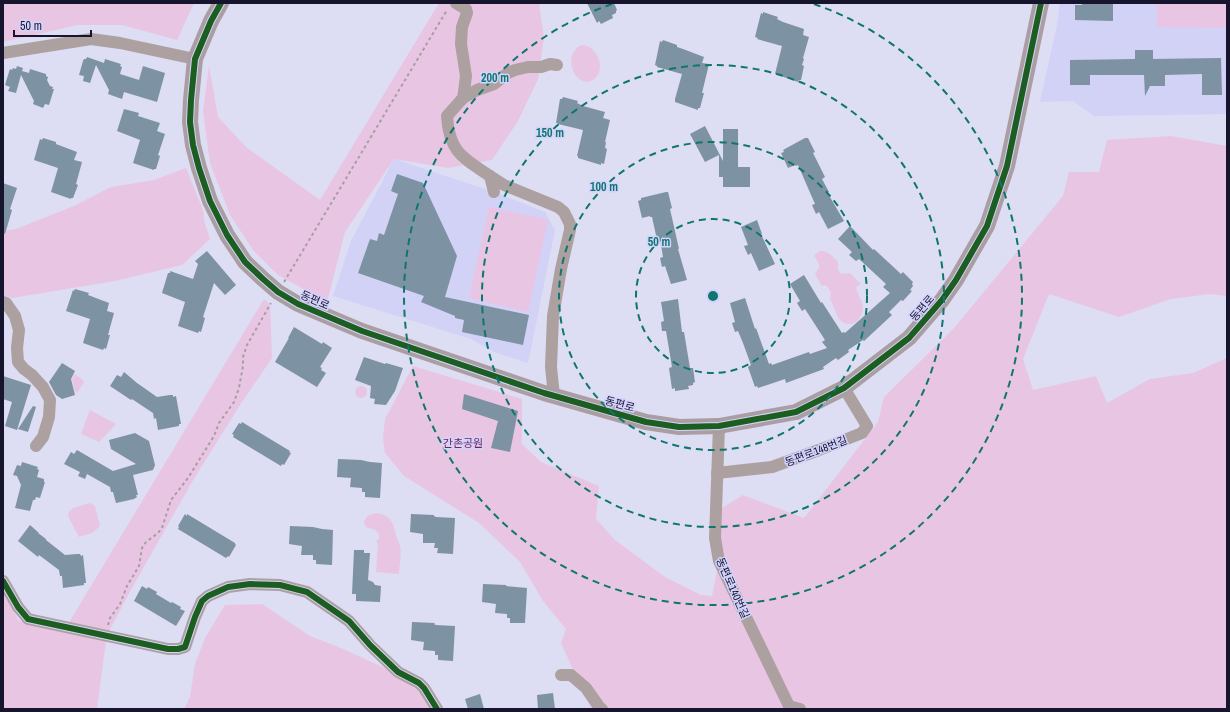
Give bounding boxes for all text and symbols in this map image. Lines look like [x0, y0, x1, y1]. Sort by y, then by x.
scale bar [14, 12, 91, 38]
text: 50 m [20, 18, 42, 34]
text: 200 m [481, 70, 509, 86]
text: 150 m [536, 125, 564, 141]
text: 100 m [590, 179, 618, 195]
text: 50 m [648, 234, 670, 250]
street label: 동편로 [298, 287, 332, 313]
centre of rings [706, 289, 720, 303]
street label: 동편로 [907, 292, 937, 324]
street label: 동편로 [604, 393, 636, 415]
street label: 동편로148번길 [783, 433, 849, 469]
park label: 간촌공원 [443, 436, 483, 450]
street label: 동편로140번길 [713, 555, 753, 621]

